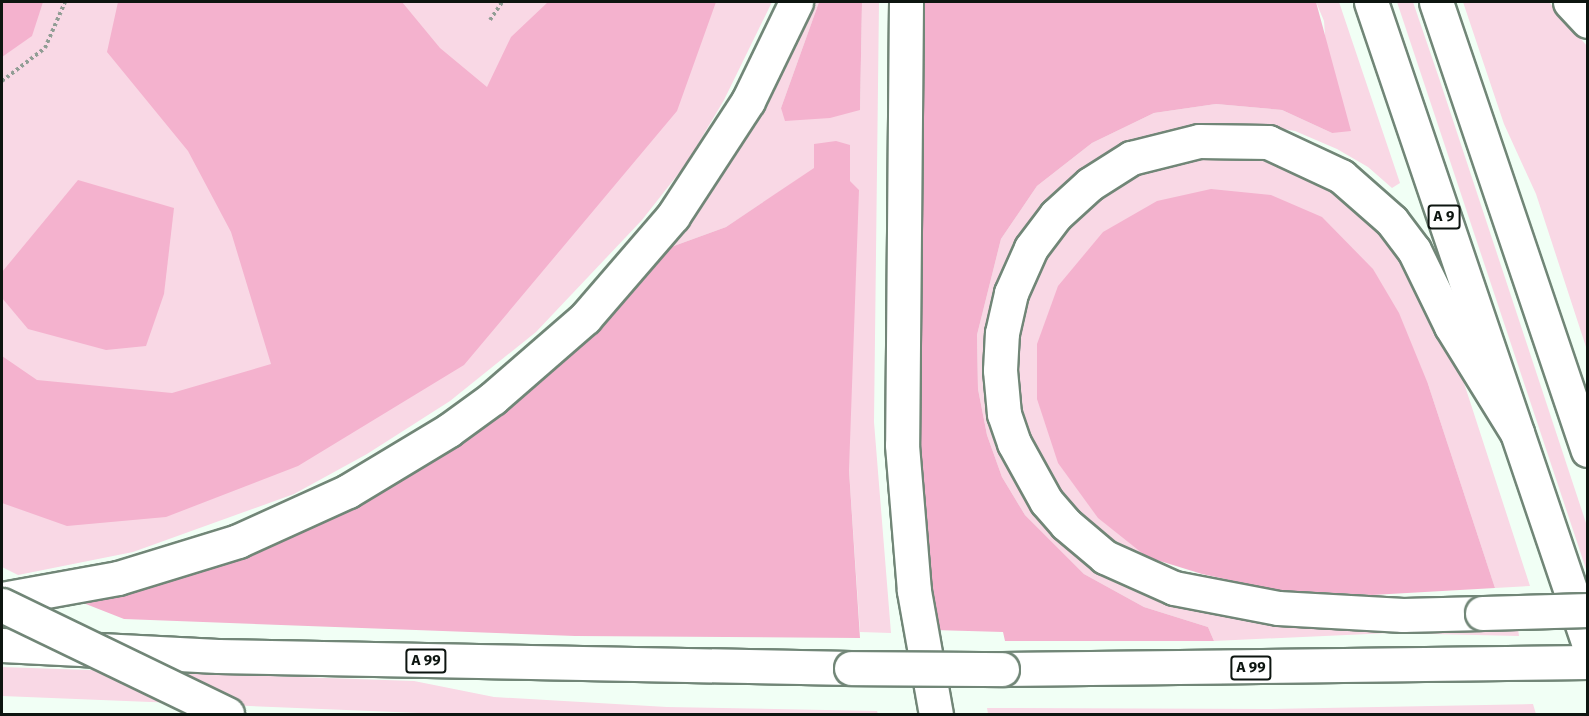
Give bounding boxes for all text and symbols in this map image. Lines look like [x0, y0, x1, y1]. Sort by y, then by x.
road number: A 9 [1428, 205, 1460, 229]
road number: A 99 [405, 649, 447, 673]
road number: A 99 [1230, 656, 1272, 680]

